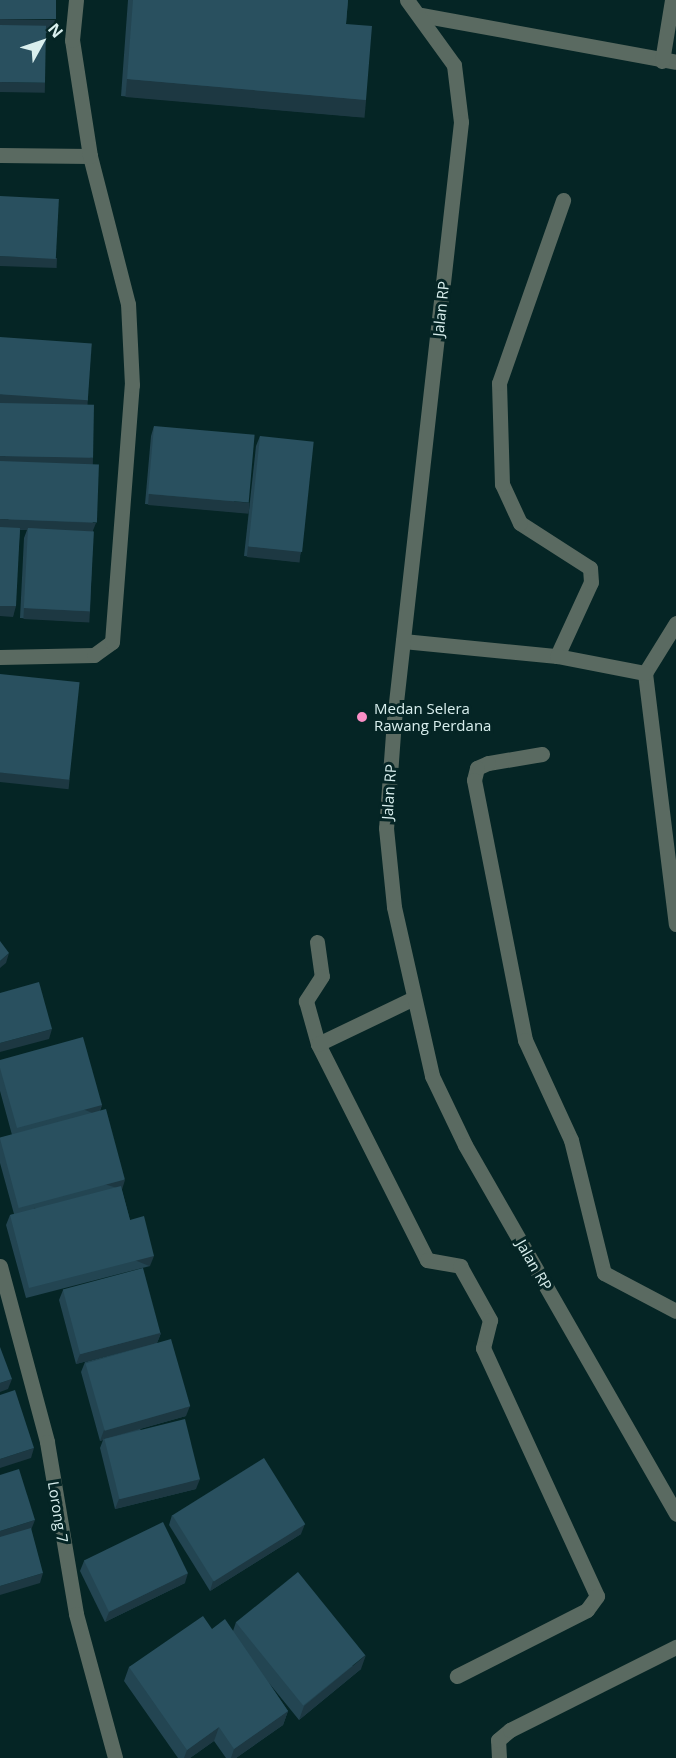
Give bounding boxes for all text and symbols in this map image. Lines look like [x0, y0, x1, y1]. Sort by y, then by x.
north arrow [12, 12, 72, 72]
text: N [43, 18, 68, 42]
street label: Jalan RP [429, 280, 453, 338]
place label: Medan Selera Rawang Perdana [374, 699, 491, 734]
marker: Medan Selera Rawang Perdana [355, 710, 369, 724]
street label: Jalan RP [378, 764, 400, 820]
street label: Jalan RP [512, 1236, 556, 1294]
street label: Lorong 7 [44, 1480, 72, 1544]

